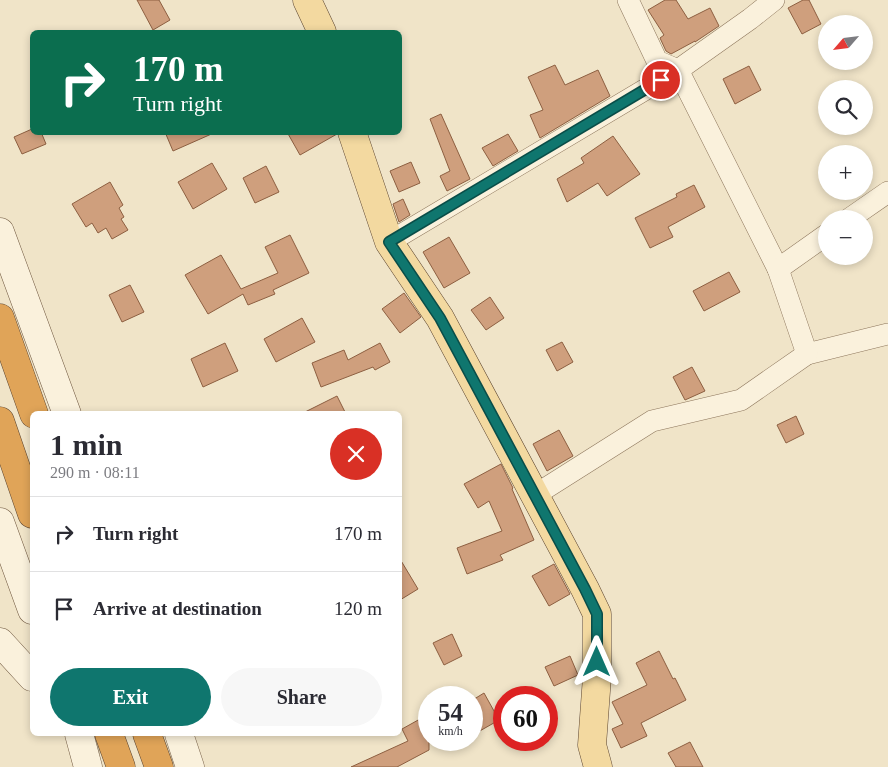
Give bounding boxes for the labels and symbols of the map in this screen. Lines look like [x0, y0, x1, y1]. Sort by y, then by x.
north arrow [818, 15, 872, 70]
pin [640, 59, 682, 101]
position arrow [570, 635, 622, 687]
speed limit sign: 60 [493, 686, 558, 751]

